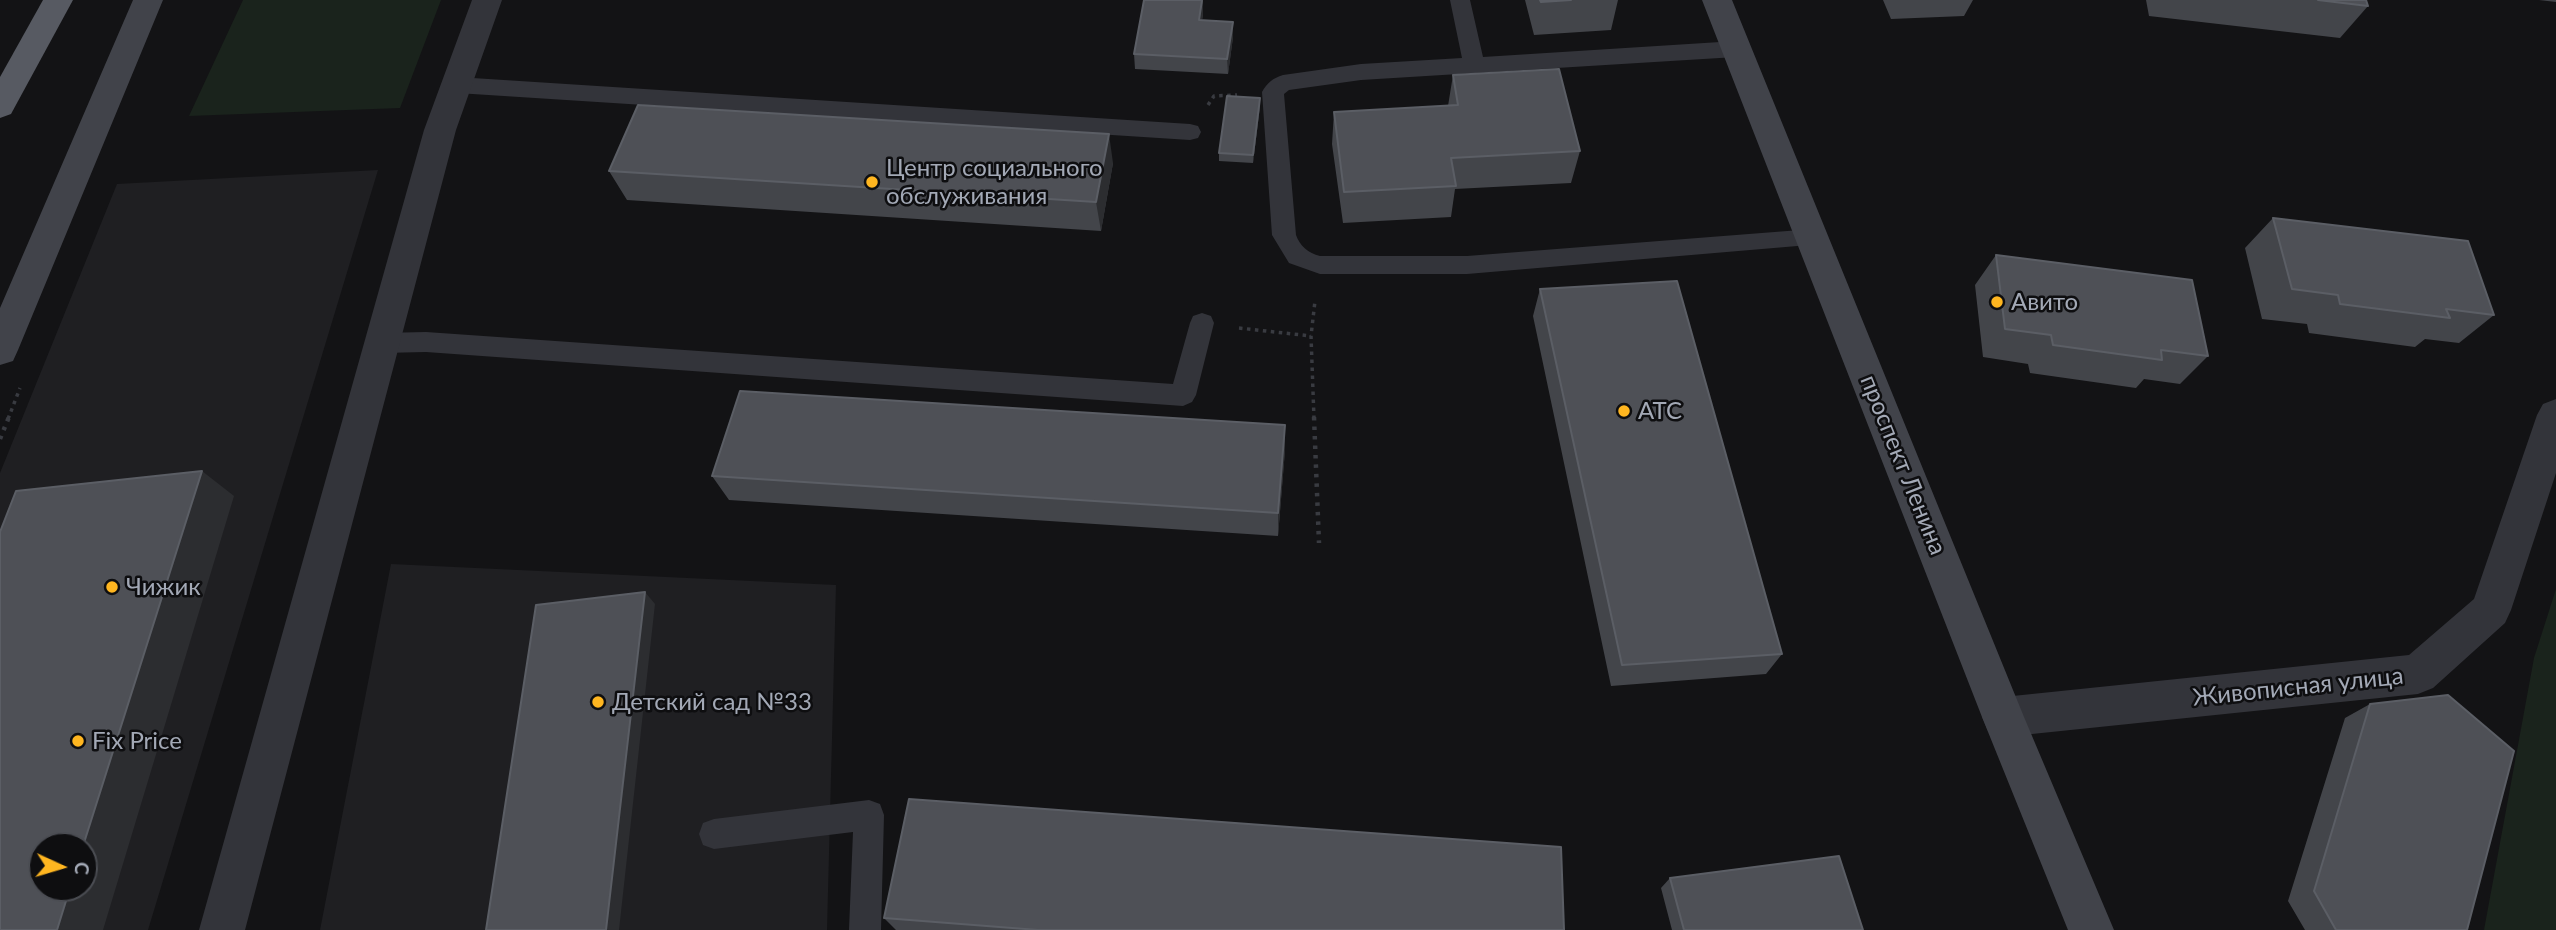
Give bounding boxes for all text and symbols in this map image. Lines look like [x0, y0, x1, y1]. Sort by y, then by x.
place label: Центр социального обслуживания [886, 154, 1103, 210]
marker: Центр социального обслуживания [864, 174, 880, 190]
place label: Авито [2011, 288, 2078, 316]
marker: Авито [1989, 294, 2005, 310]
street label: проспект Ленина [1854, 371, 1952, 559]
place label: АТС [1638, 397, 1682, 425]
marker: АТС [1616, 403, 1632, 419]
place label: Чижик [126, 573, 201, 601]
marker: Чижик [104, 579, 120, 595]
street label: Живописная улица [2191, 662, 2405, 712]
place label: Детский сад №33 [612, 688, 812, 716]
marker: Детский сад №33 [590, 694, 606, 710]
place label: Fix Price [92, 727, 182, 755]
marker: Fix Price [70, 733, 86, 749]
north arrow [28, 832, 98, 902]
text: С [71, 861, 94, 875]

